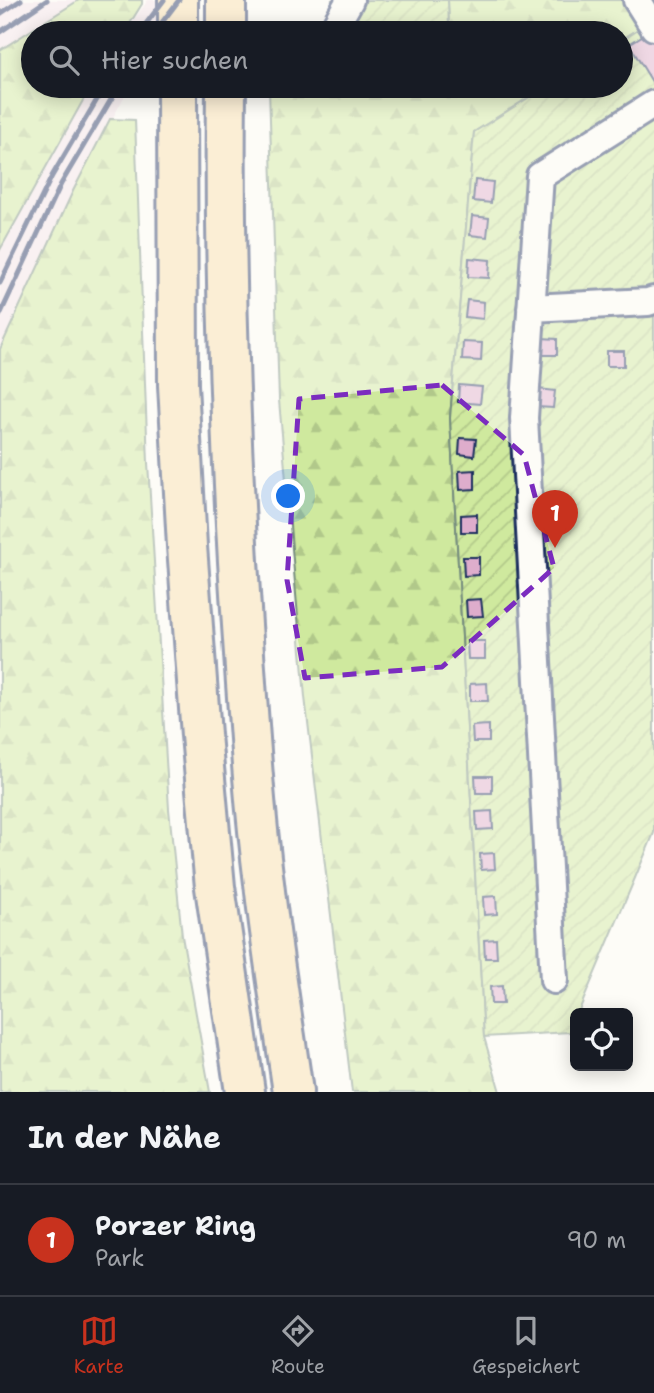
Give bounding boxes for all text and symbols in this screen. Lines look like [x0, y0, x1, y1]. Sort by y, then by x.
search box [21, 21, 633, 98]
icon: search [45, 41, 83, 79]
text: Hier suchen [101, 42, 248, 77]
your location [271, 479, 305, 513]
pin: 1 [532, 490, 578, 548]
map controls [570, 1008, 633, 1071]
button: locate [570, 1008, 633, 1071]
text: In der Nähe [28, 1117, 221, 1158]
text: Porzer Ring [95, 1208, 256, 1243]
text: 1 [46, 1225, 56, 1255]
text: 90 m [566, 1225, 626, 1255]
text: Park [95, 1243, 144, 1273]
tab: Karte [74, 1312, 124, 1379]
tab: Route [271, 1312, 325, 1379]
tab: Gespeichert [472, 1312, 580, 1379]

